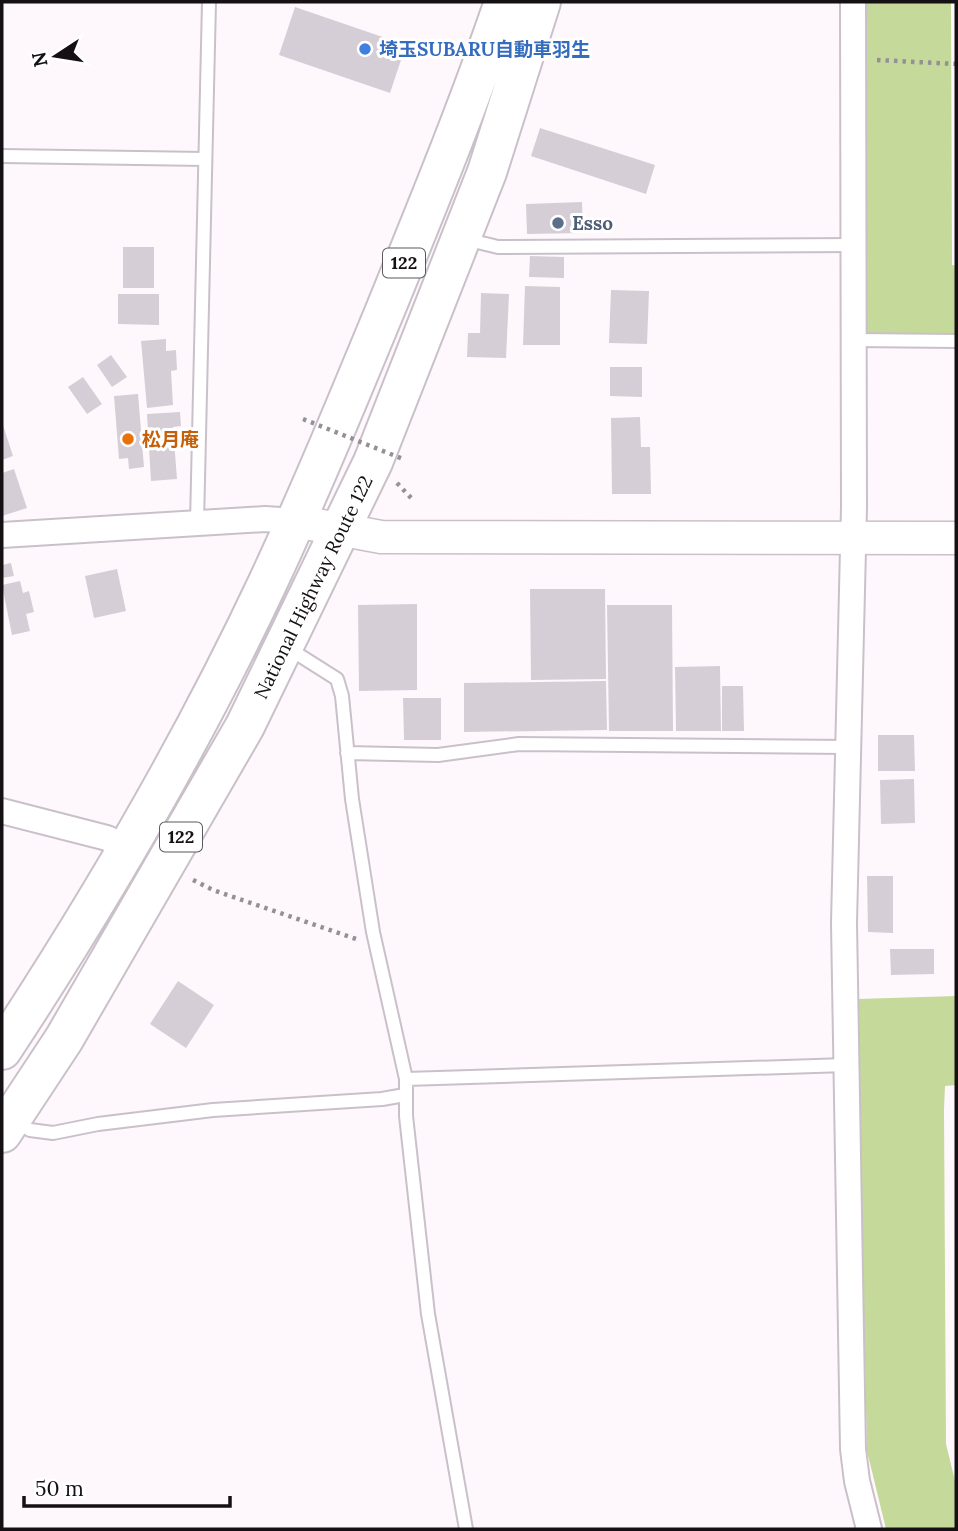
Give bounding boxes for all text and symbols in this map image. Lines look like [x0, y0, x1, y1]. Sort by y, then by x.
north arrow [21, 21, 91, 91]
place label: 埼玉SUBARU自動車羽生 [379, 37, 590, 61]
marker: 埼玉SUBARU自動車羽生 [357, 41, 373, 57]
text: N [26, 50, 53, 69]
place label: Esso [572, 211, 613, 235]
marker: Esso [550, 215, 566, 231]
road number: 122 [383, 248, 425, 278]
place label: 松月庵 [142, 427, 199, 451]
marker: 松月庵 [120, 431, 136, 447]
street label: National Highway Route 122 [248, 471, 378, 703]
road number: 122 [160, 822, 202, 852]
scale bar [24, 1464, 231, 1508]
text: 50 m [35, 1475, 84, 1502]

